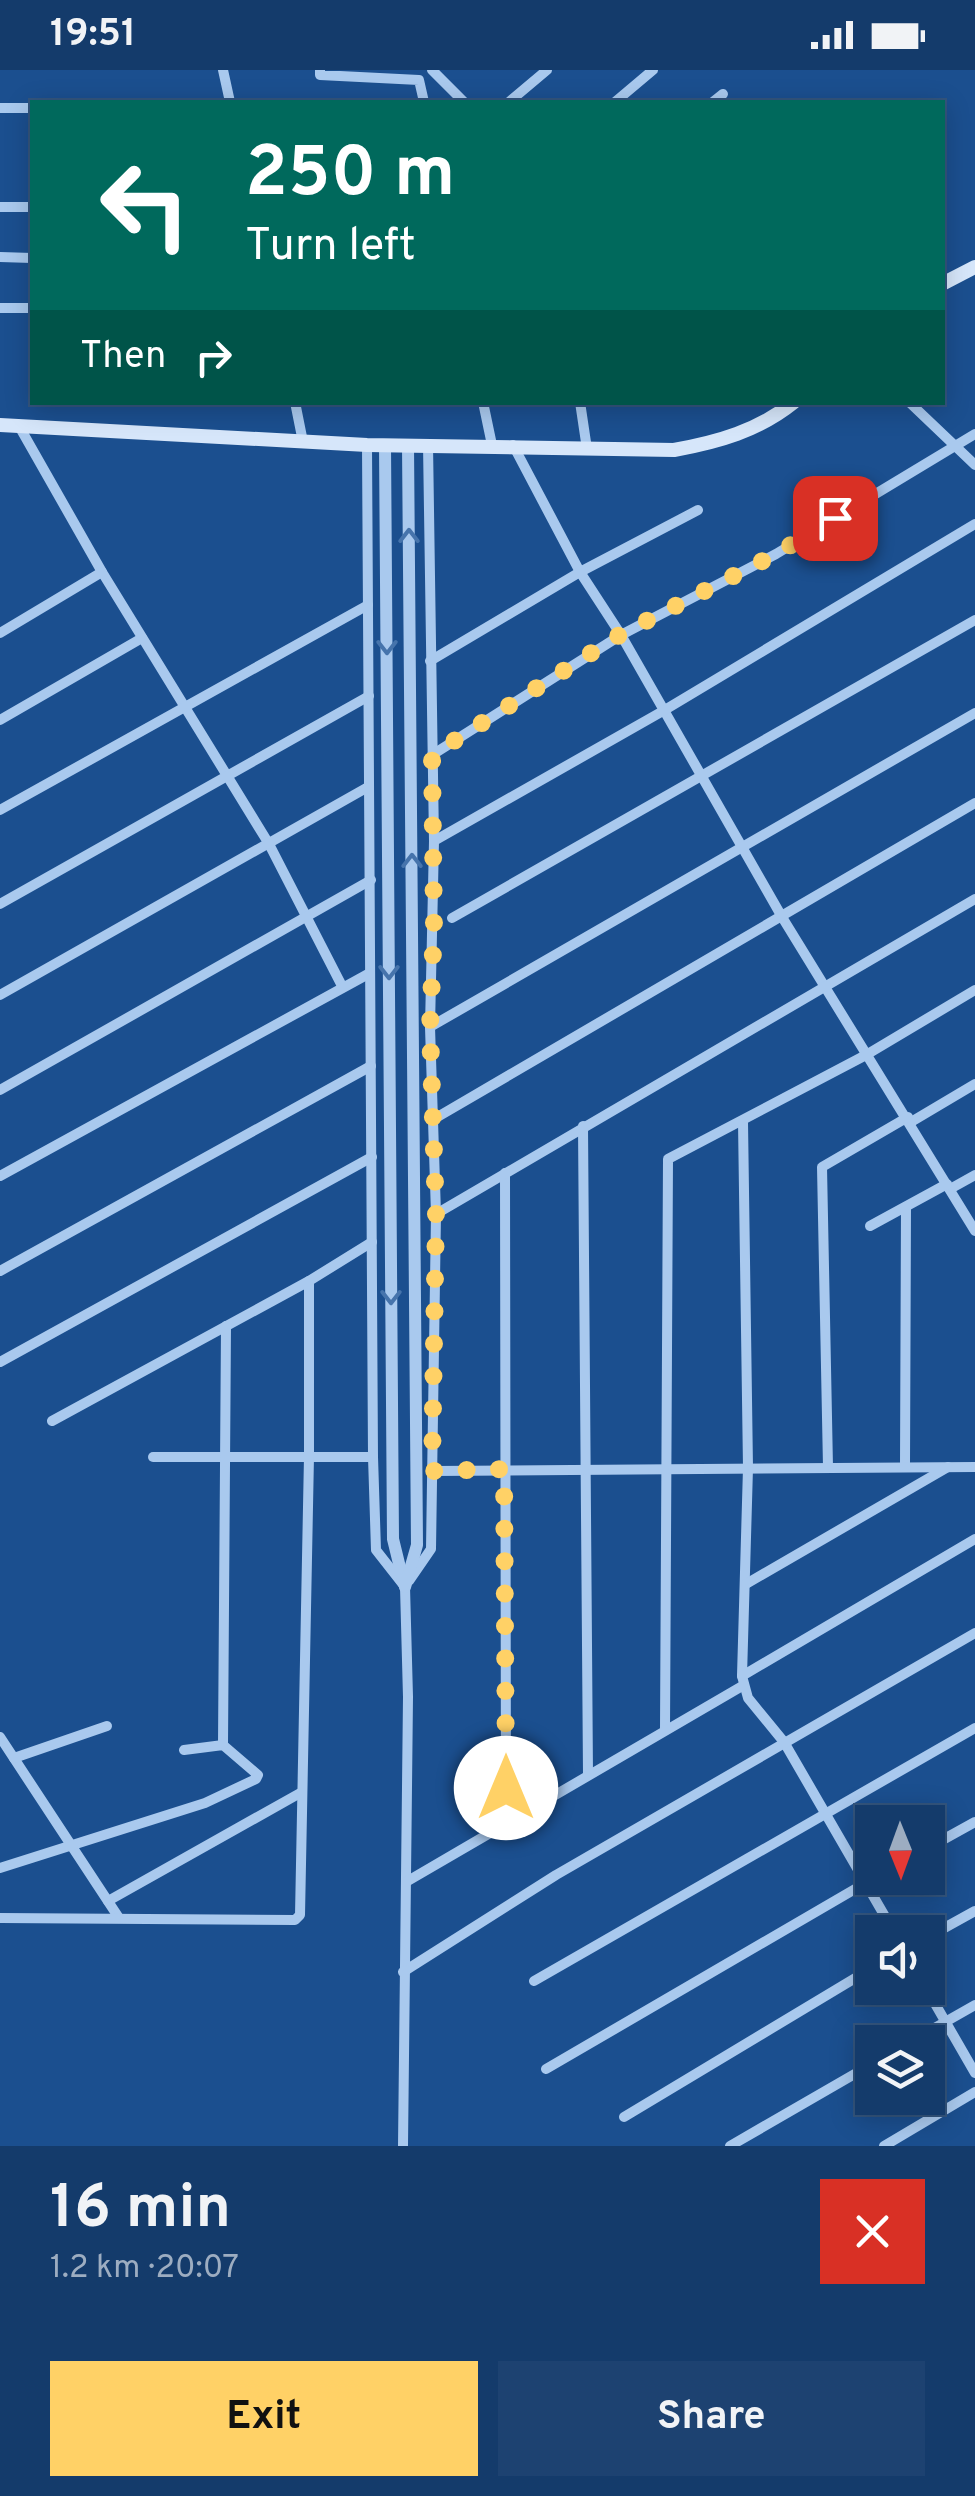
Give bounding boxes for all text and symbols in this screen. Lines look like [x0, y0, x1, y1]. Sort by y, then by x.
text: 19:51 [50, 11, 136, 60]
text: 250 m [245, 132, 455, 221]
icon: left [80, 140, 210, 270]
text: Turn left [245, 219, 416, 276]
icon: right [186, 330, 241, 385]
text: Then [80, 333, 166, 382]
pin [793, 476, 878, 561]
icon: arrive [808, 491, 863, 546]
one-way arrow [398, 528, 420, 544]
one-way arrow [376, 640, 397, 656]
one-way arrow [401, 853, 422, 869]
one-way arrow [378, 966, 400, 981]
one-way arrow [380, 1290, 402, 1306]
position arrow [454, 1736, 558, 1840]
north arrow [855, 1805, 945, 1895]
map controls [855, 1805, 945, 2115]
button: sound [855, 1915, 945, 2005]
button: layers [855, 2025, 945, 2115]
text: 16 min [50, 2173, 231, 2249]
button: close [820, 2179, 925, 2284]
text: 1.2 km · 20:07 [50, 2249, 239, 2289]
button: Exit [50, 2361, 478, 2476]
button: Share [498, 2361, 925, 2476]

